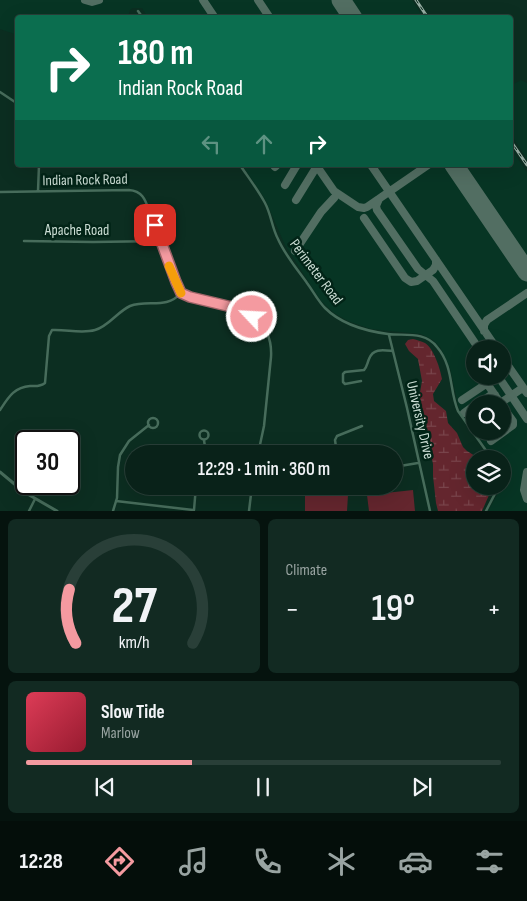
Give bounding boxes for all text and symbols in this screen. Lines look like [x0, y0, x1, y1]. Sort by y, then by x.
text: 180 m [118, 32, 194, 75]
icon: right [35, 35, 100, 100]
text: Indian Rock Road [118, 75, 243, 102]
icon: left [197, 130, 225, 158]
icon: ahead [250, 130, 278, 158]
icon: right [303, 130, 331, 158]
street label: Indian Rock Road [42, 170, 128, 190]
pin [134, 204, 176, 246]
icon: arrive [141, 211, 169, 239]
street label: Apache Road [44, 221, 109, 240]
street label: Perimeter Road [285, 235, 347, 309]
position arrow [225, 290, 277, 342]
map controls [466, 340, 511, 495]
button: sound [466, 340, 511, 385]
street label: University Drive [402, 379, 438, 461]
button: search [466, 395, 511, 440]
speed limit sign: 30 [15, 430, 80, 495]
button: layers [466, 450, 511, 495]
text: 12:29 · 1 min · 360 m [198, 458, 330, 481]
text: Climate [286, 561, 327, 580]
text: 27 [111, 575, 157, 638]
text: 19° [372, 586, 415, 631]
text: − [286, 593, 299, 626]
text: + [487, 593, 501, 626]
text: km/h [118, 632, 149, 653]
text: Slow Tide [101, 701, 165, 724]
text: Marlow [101, 724, 140, 743]
icon: previous [91, 773, 119, 801]
icon: pause [249, 773, 277, 801]
icon: next [408, 773, 436, 801]
icon: directions [102, 844, 137, 879]
icon: music [176, 844, 211, 879]
icon: phone [250, 844, 285, 879]
icon: climate [324, 844, 359, 879]
icon: car [398, 844, 433, 879]
icon: filters [472, 844, 507, 879]
text: 12:28 [20, 848, 63, 875]

